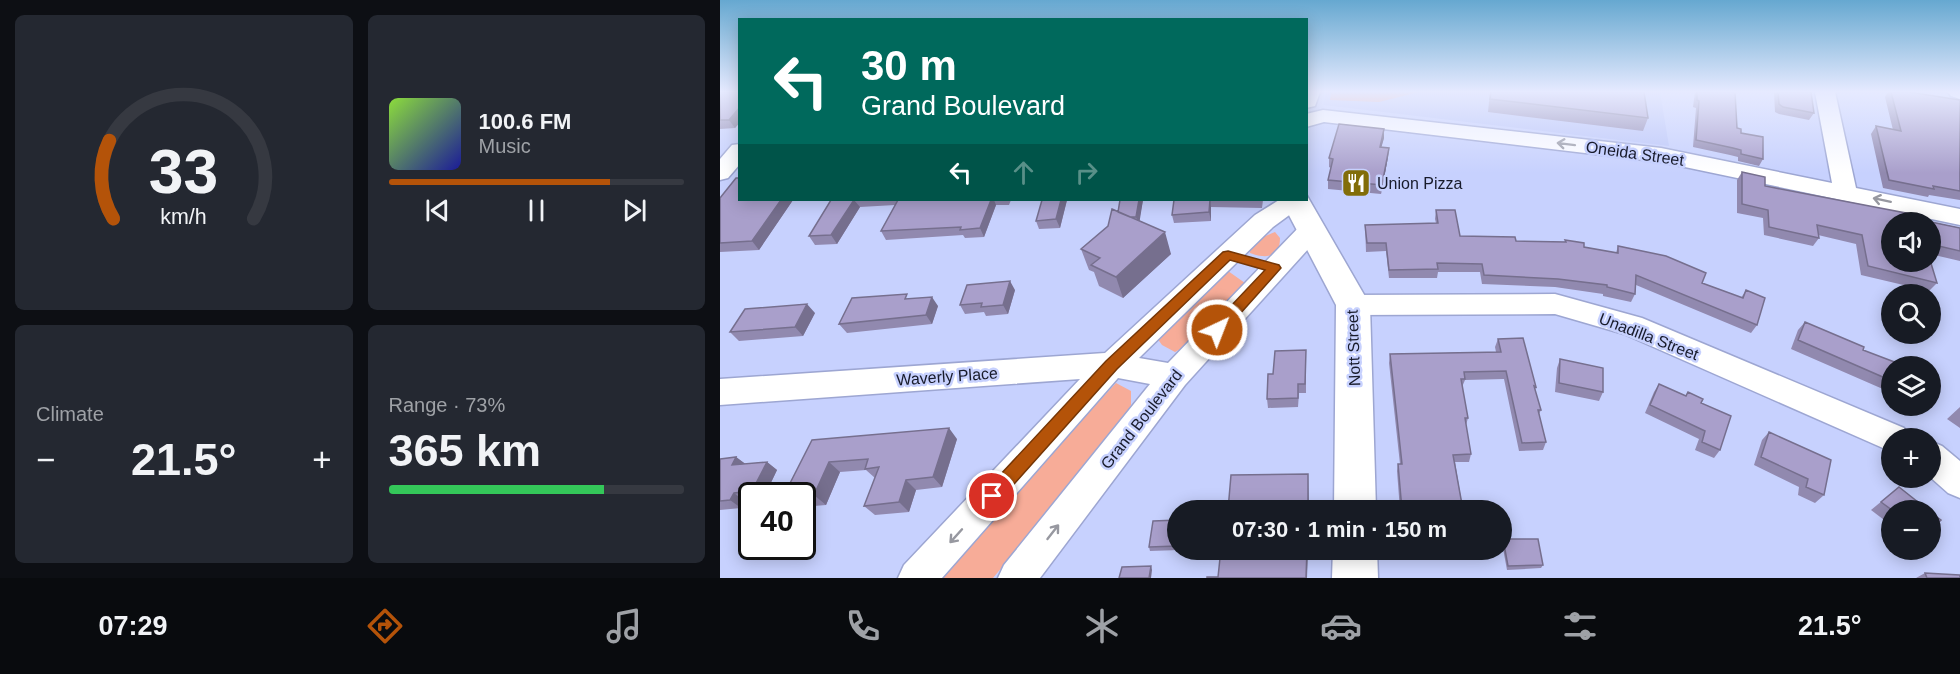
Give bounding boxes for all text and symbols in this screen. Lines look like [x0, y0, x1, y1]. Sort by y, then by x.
icon: left [762, 42, 840, 120]
text: 30 m [861, 42, 957, 89]
text: Grand Boulevard [861, 91, 1065, 121]
text: 100.6 FM [479, 109, 571, 134]
text: Music [479, 135, 531, 157]
text: 33 [149, 138, 218, 207]
one-way arrow [1557, 138, 1577, 149]
street label: Oneida Street [1585, 138, 1686, 169]
icon: left [944, 156, 977, 189]
icon: ahead [1007, 156, 1040, 189]
icon: right [1070, 156, 1103, 189]
restaurant icon: Union Pizza [1340, 167, 1372, 199]
place label: Union Pizza [1377, 175, 1462, 192]
icon: previous [421, 194, 454, 227]
icon: pause [520, 194, 553, 227]
icon: next [618, 194, 651, 227]
one-way arrow [1873, 194, 1892, 205]
text: km/h [161, 206, 207, 230]
map controls [1881, 212, 1941, 560]
button: sound [1881, 212, 1941, 272]
button: search [1881, 284, 1941, 344]
position arrow [1185, 298, 1249, 362]
street label: Nott Street [1344, 309, 1363, 386]
street label: Unadilla Street [1597, 310, 1701, 363]
button: layers [1881, 356, 1941, 416]
street label: Waverly Place [896, 364, 998, 389]
street label: Grand Boulevard [1097, 366, 1185, 472]
text: Range · 73% [389, 394, 505, 416]
text: Climate [36, 403, 104, 425]
text: 365 km [389, 425, 541, 476]
button: + [1881, 428, 1941, 488]
text: 21.5° [131, 434, 237, 485]
text: − [36, 441, 55, 478]
text: + [312, 441, 332, 478]
pin [966, 470, 1017, 521]
icon: arrive [975, 479, 1008, 512]
speed limit sign: 40 [738, 482, 816, 560]
button: − [1881, 500, 1941, 560]
text: 07:30 · 1 min · 150 m [1232, 517, 1447, 542]
one-way arrow [1046, 524, 1059, 540]
one-way arrow [949, 528, 963, 543]
icon: directions [364, 605, 406, 647]
icon: music [603, 605, 645, 647]
icon: phone [842, 605, 884, 647]
icon: climate [1081, 605, 1123, 647]
icon: car [1320, 605, 1362, 647]
icon: filters [1559, 605, 1601, 647]
text: 07:29 [98, 611, 168, 641]
text: 21.5° [1798, 611, 1861, 641]

